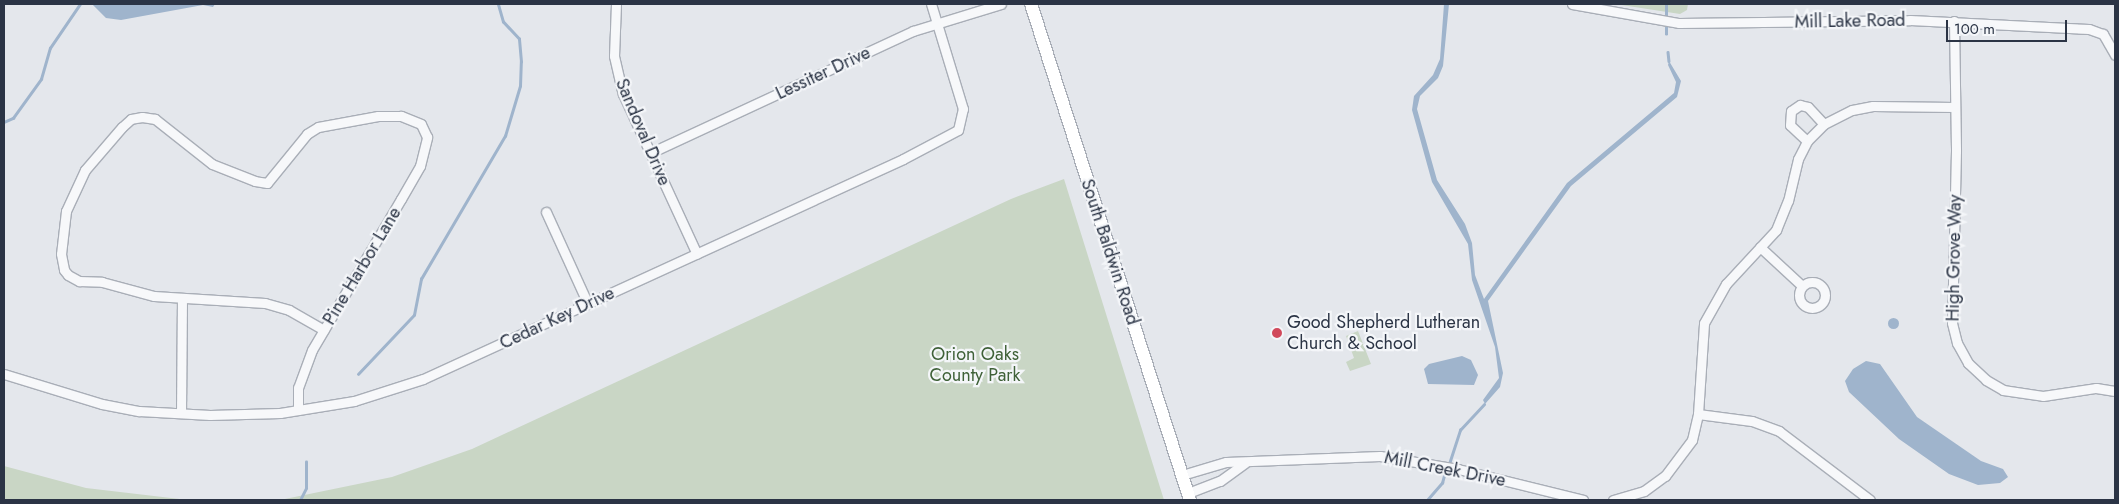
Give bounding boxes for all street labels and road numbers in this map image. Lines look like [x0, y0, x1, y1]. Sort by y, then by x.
street label: Mill Lake Road [1794, 9, 1906, 33]
street label: Lessiter Drive [772, 42, 874, 104]
street label: Sandoval Drive [611, 75, 675, 189]
street label: South Baldwin Road [1076, 176, 1144, 328]
street label: High Grove Way [1942, 194, 1966, 322]
street label: Pine Harbor Lane [318, 203, 406, 329]
street label: Cedar Key Drive [496, 282, 618, 354]
street label: Mill Creek Drive [1383, 447, 1507, 491]

